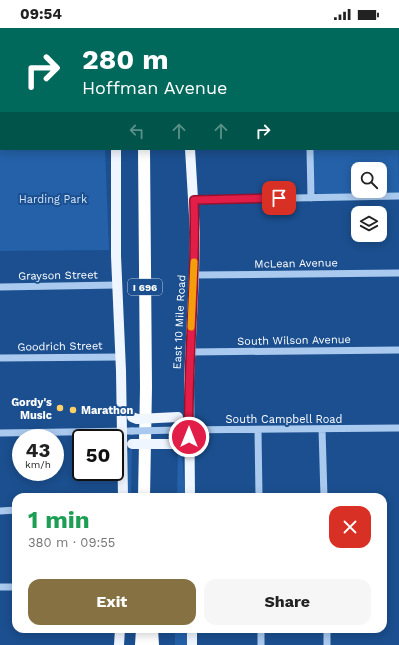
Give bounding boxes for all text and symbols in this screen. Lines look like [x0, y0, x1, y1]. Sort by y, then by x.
text: 09:54 [20, 5, 62, 23]
text: 280 m [82, 43, 169, 76]
icon: right [16, 44, 68, 96]
text: Hoffman Avenue [82, 77, 227, 98]
icon: left [126, 120, 148, 142]
icon: ahead [168, 120, 190, 142]
icon: ahead [210, 120, 232, 142]
icon: right [252, 120, 274, 142]
map controls [351, 162, 387, 242]
button: search [351, 162, 387, 198]
pin [262, 181, 296, 215]
icon: arrive [268, 187, 290, 209]
park label: Harding Park [19, 193, 87, 206]
button: layers [351, 206, 387, 242]
street label: McLean Avenue [254, 256, 338, 271]
street label: Grayson Street [18, 268, 98, 283]
street label: East 10 Mile Road [171, 274, 188, 370]
road number: I 696 [128, 279, 162, 295]
street label: South Wilson Avenue [237, 333, 351, 348]
street label: Goodrich Street [17, 339, 103, 354]
place label: Gordy's Music [11, 396, 52, 422]
marker: Gordy's Music [55, 403, 65, 413]
place label: Marathon [81, 404, 134, 417]
marker: Marathon [68, 405, 78, 415]
street label: South Campbell Road [226, 413, 342, 426]
position arrow [168, 416, 210, 458]
speed limit sign: 50 [72, 429, 124, 481]
text: 43 [26, 438, 50, 462]
text: km/h [25, 459, 51, 470]
text: 1 min [28, 506, 90, 534]
button: close [329, 506, 371, 548]
text: 380 m · 09:55 [28, 535, 115, 550]
button: Exit [28, 579, 196, 625]
button: Share [204, 579, 371, 625]

